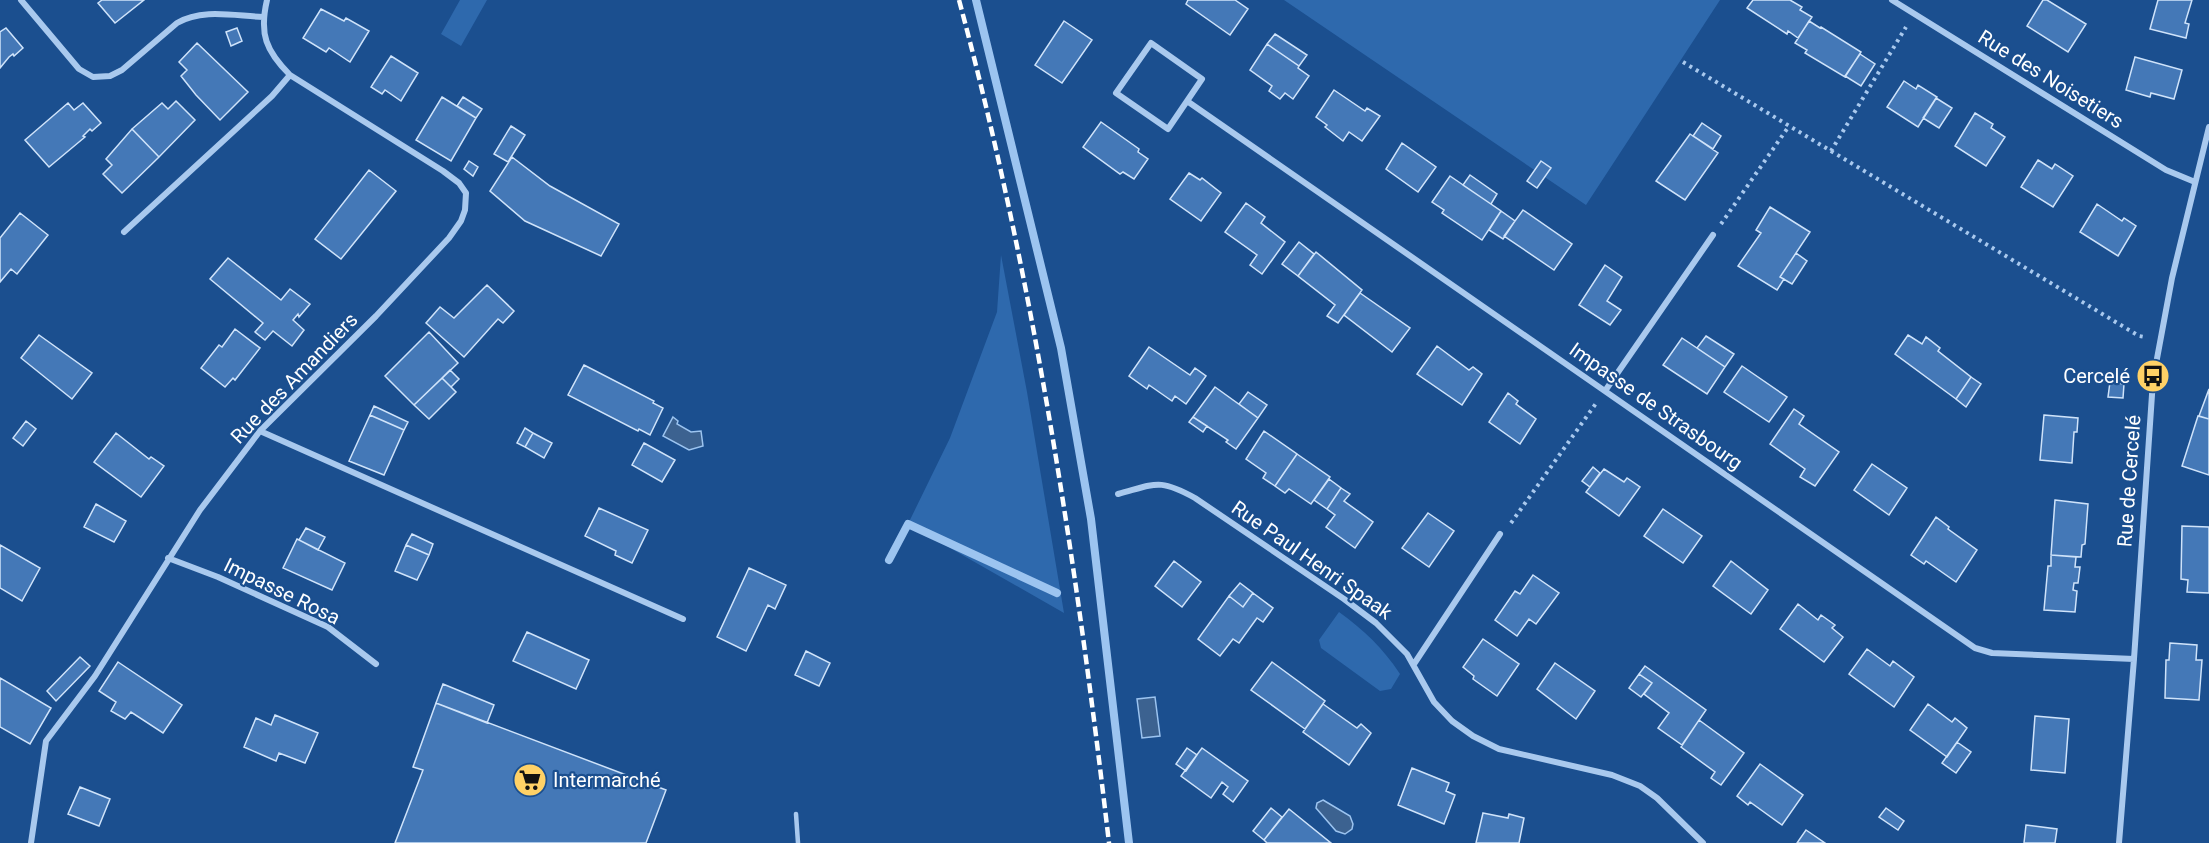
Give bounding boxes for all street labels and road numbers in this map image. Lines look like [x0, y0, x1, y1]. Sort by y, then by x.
street label: Rue des Noisetiers [1974, 25, 2128, 133]
street label: Rue des Amandiers [225, 308, 363, 448]
street label: Impasse de Strasbourg [1565, 337, 1747, 475]
street label: Rue de Cercelé [2112, 414, 2146, 548]
street label: Rue Paul Henri Spaak [1227, 495, 1398, 625]
street label: Impasse Rosa [220, 553, 344, 629]

